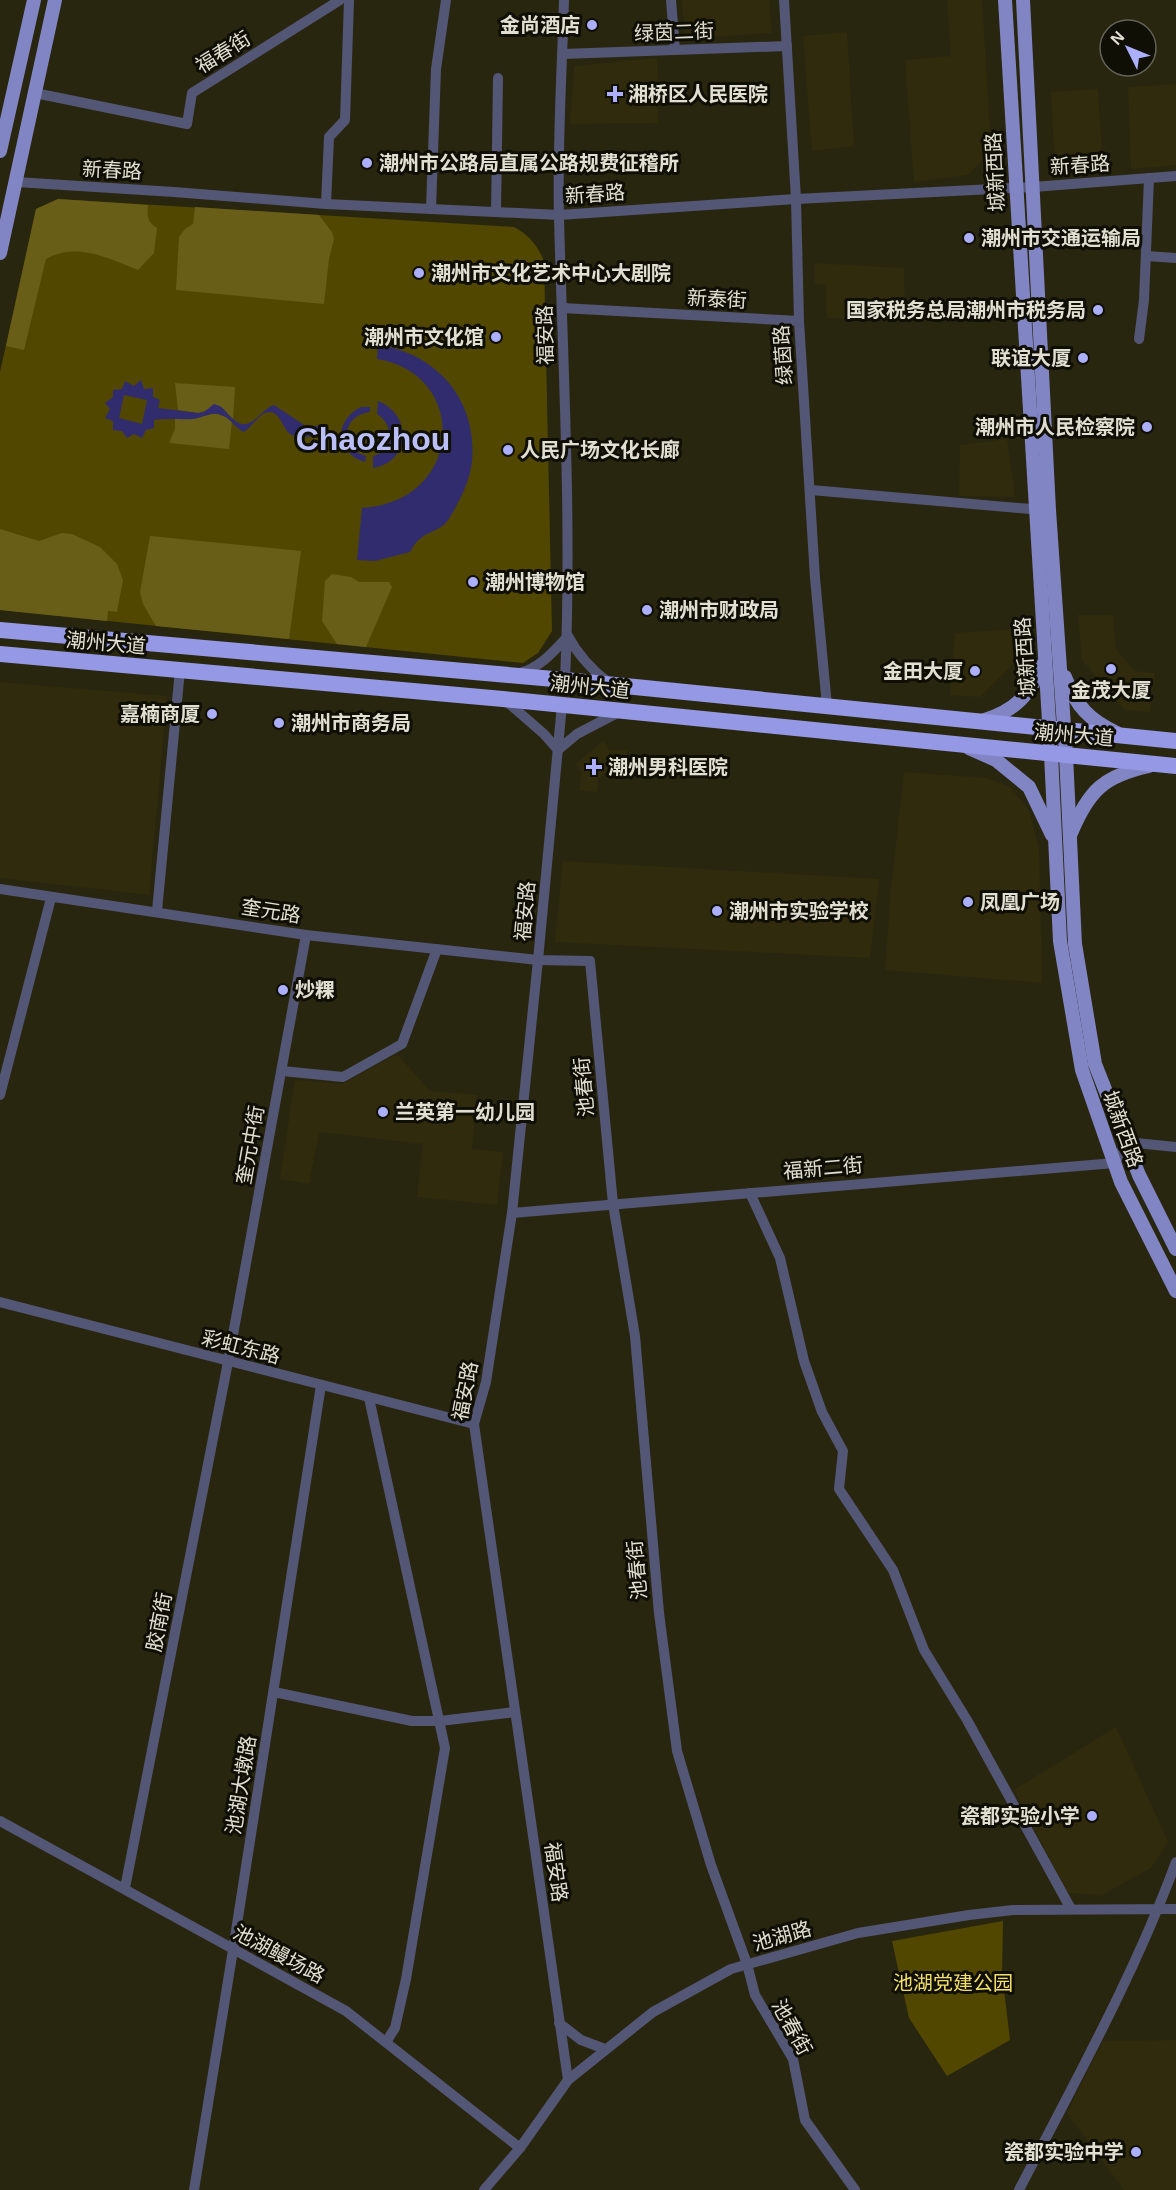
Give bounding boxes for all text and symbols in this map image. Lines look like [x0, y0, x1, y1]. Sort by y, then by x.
place label: 金尚酒店 [500, 14, 580, 36]
marker: 金尚酒店 [585, 18, 599, 32]
north arrow [1098, 18, 1158, 78]
street label: 绿茵二街 [634, 20, 714, 44]
street label: 福春街 [192, 27, 254, 77]
text: N [1107, 28, 1128, 48]
place label: 湘桥区人民医院 [628, 83, 768, 105]
marker: 湘桥区人民医院 [606, 85, 624, 103]
street label: 城新西路 [982, 131, 1008, 213]
place label: 潮州市公路局直属公路规费征稽所 [379, 152, 679, 174]
street label: 新春路 [1049, 152, 1111, 178]
marker: 潮州市公路局直属公路规费征稽所 [360, 156, 374, 170]
street label: 新春路 [81, 157, 143, 183]
street label: 新春路 [564, 181, 626, 207]
place label: 潮州市交通运输局 [981, 227, 1141, 249]
marker: 潮州市交通运输局 [962, 231, 976, 245]
place label: 潮州市文化艺术中心大剧院 [431, 262, 671, 284]
marker: 潮州市文化艺术中心大剧院 [412, 266, 426, 280]
street label: 新泰街 [686, 286, 748, 312]
place label: 国家税务总局潮州市税务局 [846, 299, 1086, 321]
marker: 国家税务总局潮州市税务局 [1091, 303, 1105, 317]
street label: 福安路 [533, 305, 557, 365]
street label: 绿茵路 [770, 324, 796, 386]
place label: 潮州市文化馆 [364, 326, 484, 348]
marker: 潮州市文化馆 [489, 330, 503, 344]
place label: 联谊大厦 [991, 347, 1071, 369]
marker: 联谊大厦 [1076, 351, 1090, 365]
place label: 潮州市人民检察院 [975, 416, 1135, 438]
marker: 潮州市人民检察院 [1140, 420, 1154, 434]
district label: Chaozhou [296, 421, 450, 457]
place label: 人民广场文化长廊 [520, 439, 680, 461]
marker: 人民广场文化长廊 [501, 443, 515, 457]
place label: 潮州博物馆 [485, 571, 585, 593]
marker: 潮州博物馆 [466, 575, 480, 589]
place label: 潮州市财政局 [659, 599, 779, 621]
marker: 潮州市财政局 [640, 603, 654, 617]
street label: 城新西路 [1011, 616, 1039, 698]
street label: 潮州大道 [65, 629, 147, 657]
place label: 金田大厦 [883, 660, 963, 682]
marker: 金茂大厦 [1104, 662, 1118, 676]
marker: 金田大厦 [968, 664, 982, 678]
street label: 潮州大道 [549, 672, 631, 702]
place label: 金茂大厦 [1071, 679, 1151, 701]
place label: 嘉楠商厦 [120, 703, 200, 725]
marker: 嘉楠商厦 [205, 707, 219, 721]
place label: 潮州市商务局 [291, 712, 411, 734]
marker: 潮州市商务局 [272, 716, 286, 730]
street label: 潮州大道 [1033, 721, 1115, 749]
place label: 潮州男科医院 [608, 756, 728, 778]
marker: 潮州男科医院 [585, 758, 603, 776]
street label: 福安路 [511, 880, 539, 942]
place label: 凤凰广场 [980, 891, 1060, 913]
street label: 奎元路 [240, 895, 302, 927]
marker: 凤凰广场 [961, 895, 975, 909]
place label: 潮州市实验学校 [729, 900, 869, 922]
marker: 潮州市实验学校 [710, 904, 724, 918]
place label: 炒粿 [295, 979, 335, 1001]
marker: 炒粿 [276, 983, 290, 997]
street label: 池春街 [570, 1056, 598, 1118]
street label: 城新西路 [1099, 1088, 1147, 1170]
place label: 兰英第一幼儿园 [395, 1101, 535, 1123]
street label: 奎元中街 [232, 1104, 268, 1186]
marker: 兰英第一幼儿园 [376, 1105, 390, 1119]
street label: 福新二街 [782, 1154, 864, 1182]
street label: 彩虹东路 [200, 1327, 282, 1367]
street label: 福安路 [448, 1359, 482, 1423]
street label: 池春街 [623, 1539, 651, 1601]
street label: 胶南街 [142, 1590, 176, 1654]
street label: 池湖大墩路 [222, 1734, 260, 1836]
place label: 瓷都实验小学 [960, 1805, 1080, 1827]
marker: 瓷都实验小学 [1085, 1809, 1099, 1823]
street label: 福安路 [541, 1841, 571, 1903]
street label: 池湖路 [750, 1917, 814, 1955]
street label: 池湖鳗场路 [230, 1921, 328, 1987]
park label: 池湖党建公园 [893, 1972, 1013, 1994]
street label: 池春街 [768, 1995, 816, 2059]
place label: 瓷都实验中学 [1004, 2141, 1124, 2163]
marker: 瓷都实验中学 [1129, 2145, 1143, 2159]

